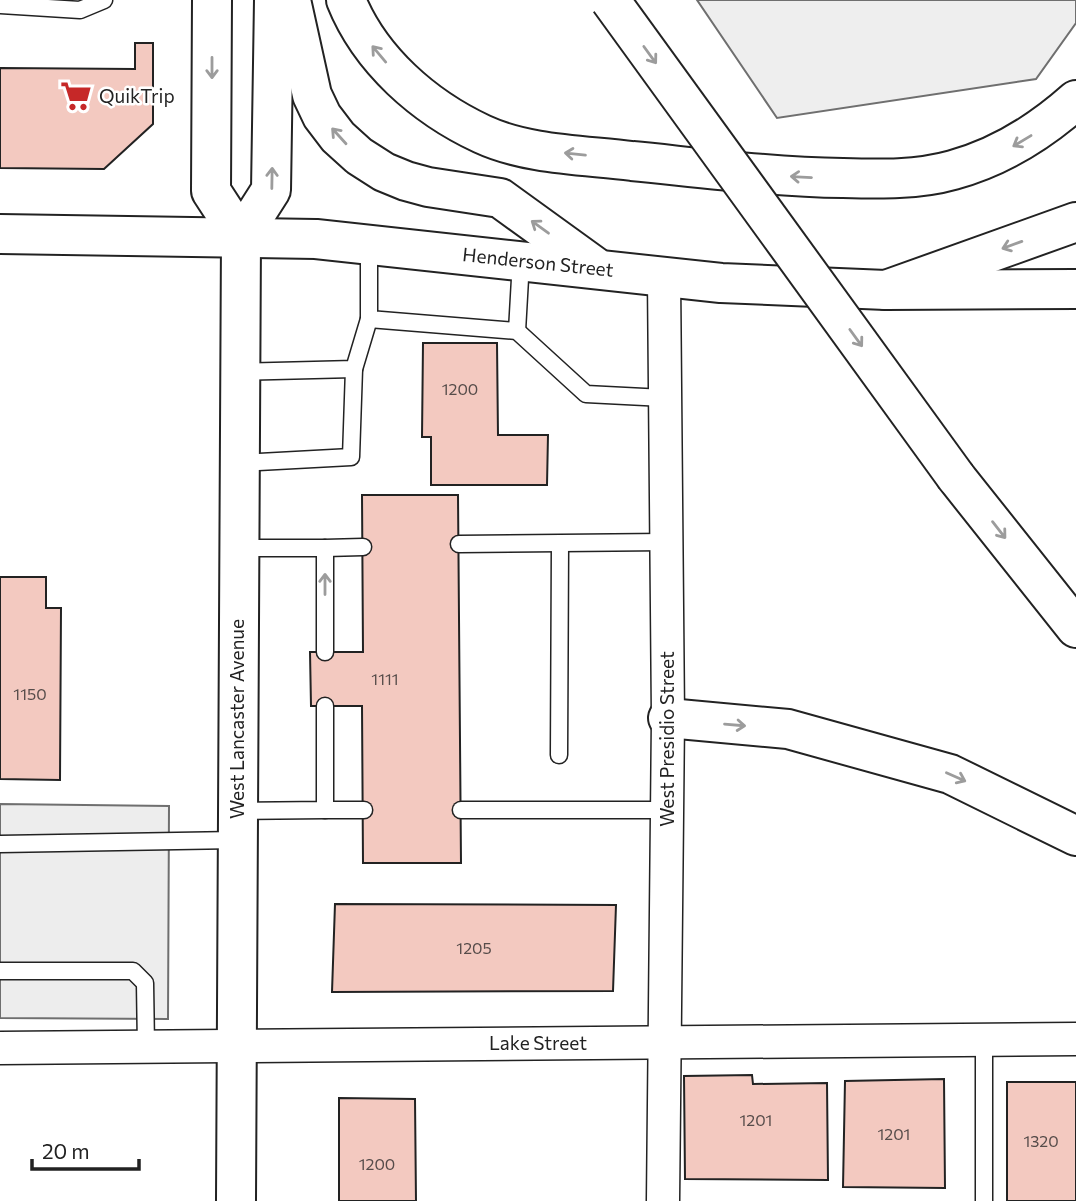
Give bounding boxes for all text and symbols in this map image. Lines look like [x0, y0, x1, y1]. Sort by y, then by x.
one-way arrow [371, 45, 387, 63]
one-way arrow [643, 45, 657, 64]
one-way arrow [205, 56, 219, 79]
supermarket icon: QuikTrip [59, 79, 93, 113]
place label: QuikTrip [99, 84, 175, 107]
one-way arrow [331, 127, 347, 145]
one-way arrow [1012, 134, 1032, 148]
one-way arrow [564, 148, 587, 161]
one-way arrow [265, 166, 278, 189]
one-way arrow [790, 170, 813, 183]
one-way arrow [531, 220, 550, 235]
one-way arrow [1001, 240, 1023, 252]
street label: Henderson Street [461, 242, 615, 281]
one-way arrow [848, 329, 863, 348]
house number: 1200 [442, 379, 478, 398]
one-way arrow [991, 521, 1006, 539]
one-way arrow [318, 573, 332, 596]
street label: West Lancaster Avenue [225, 619, 248, 819]
street label: West Presidio Street [655, 651, 678, 827]
house number: 1111 [371, 669, 399, 688]
house number: 1150 [13, 684, 47, 703]
one-way arrow [724, 718, 746, 731]
one-way arrow [945, 771, 966, 784]
house number: 1205 [456, 938, 492, 957]
street label: Lake Street [489, 1031, 587, 1054]
house number: 1201 [740, 1110, 772, 1129]
house number: 1201 [878, 1124, 910, 1143]
scale bar [32, 1128, 138, 1172]
house number: 1320 [1023, 1131, 1059, 1150]
text: 20 m [42, 1138, 90, 1163]
house number: 1200 [359, 1154, 395, 1173]

